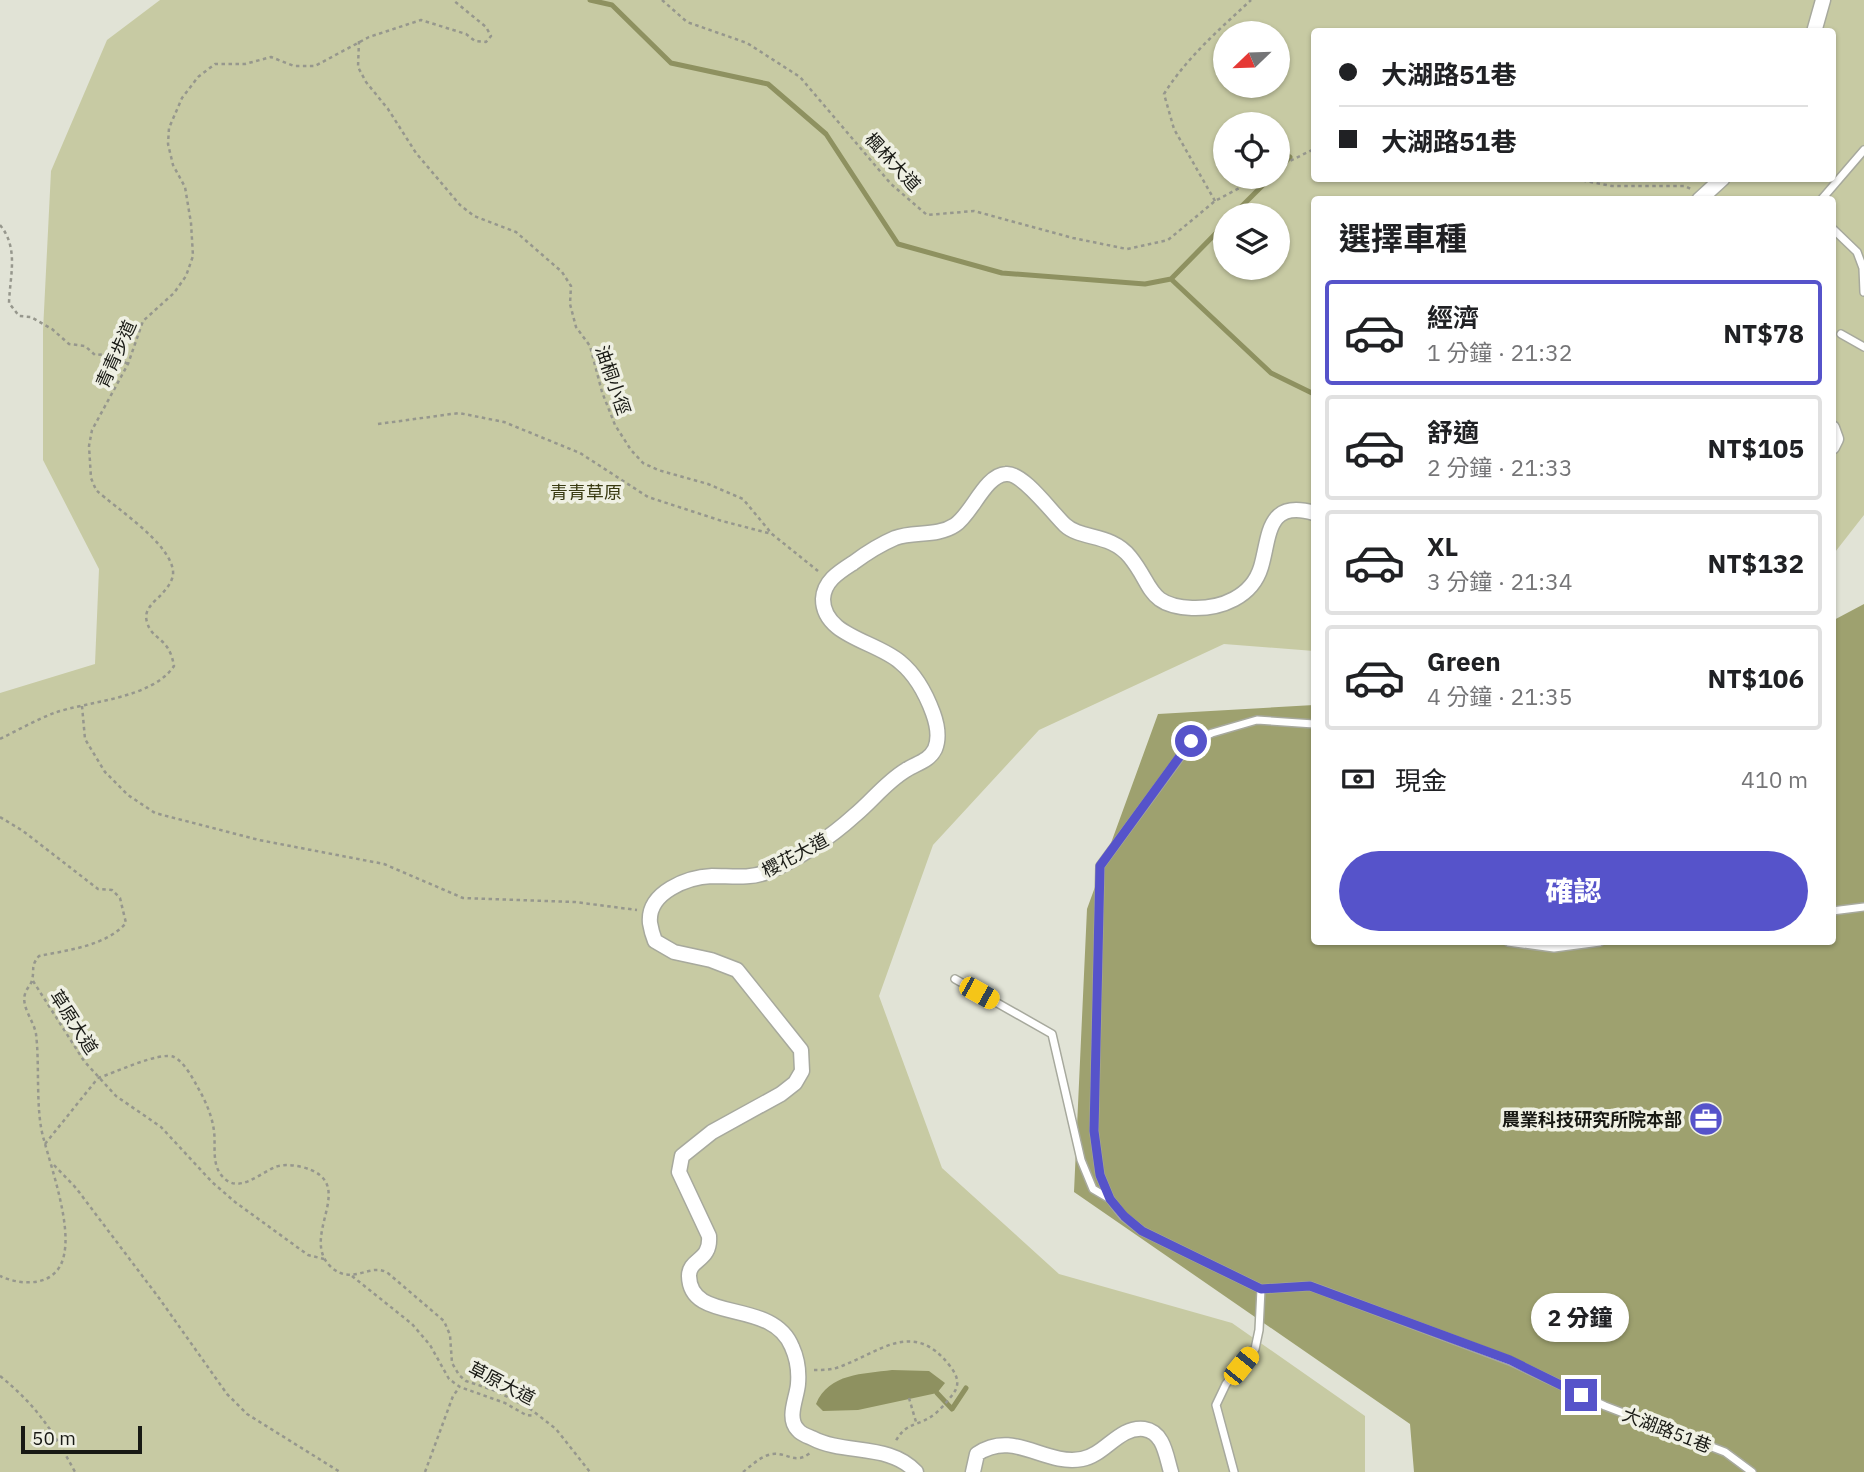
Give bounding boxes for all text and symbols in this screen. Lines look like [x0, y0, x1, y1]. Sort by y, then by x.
north arrow [1213, 21, 1290, 98]
map controls [1213, 21, 1290, 280]
text: 大湖路51巷 [1381, 57, 1516, 91]
button: locate [1213, 112, 1290, 189]
text: 大湖路51巷 [1381, 124, 1516, 158]
street label: 楓林大道 [860, 128, 926, 196]
button: layers [1213, 203, 1290, 280]
text: 選擇車種 [1339, 217, 1467, 259]
text: 經濟 [1427, 300, 1479, 334]
icon: car [1343, 301, 1406, 364]
street label: 青青步道 [91, 316, 141, 392]
text: NT$78 [1723, 316, 1804, 350]
text: 1 分鐘 · 21:32 [1427, 337, 1573, 367]
street label: 油桐小徑 [590, 342, 636, 418]
text: 舒適 [1427, 415, 1479, 449]
icon: car [1343, 416, 1406, 479]
text: NT$105 [1708, 431, 1804, 465]
text: 2 分鐘 · 21:33 [1427, 452, 1573, 482]
park label: 青青草原 [550, 481, 622, 504]
text: XL [1427, 529, 1458, 563]
icon: car [1343, 531, 1406, 594]
text: NT$132 [1708, 546, 1804, 580]
text: 3 分鐘 · 21:34 [1427, 566, 1573, 596]
text: Green [1427, 644, 1501, 678]
icon: car [1343, 646, 1406, 709]
text: NT$106 [1708, 661, 1804, 695]
text: 4 分鐘 · 21:35 [1427, 681, 1573, 711]
route start [1175, 725, 1207, 757]
icon: cash [1339, 760, 1377, 798]
text: 現金 [1395, 763, 1447, 797]
text: 410 m [1741, 764, 1808, 794]
street label: 櫻花大道 [758, 828, 832, 882]
button: 確認 [1339, 851, 1808, 931]
car [956, 974, 1003, 1012]
street label: 草原大道 [45, 986, 103, 1058]
office icon: 農業科技研究所院本部 [1687, 1100, 1725, 1138]
place label: 農業科技研究所院本部 [1502, 1108, 1682, 1131]
callout: 2 分鐘 [1532, 1294, 1630, 1342]
text: 2 分鐘 [1547, 1302, 1613, 1332]
car [1220, 1343, 1263, 1389]
street label: 草原大道 [465, 1356, 539, 1410]
route end [1565, 1379, 1597, 1411]
street label: 大湖路51巷 [1619, 1402, 1715, 1458]
scale bar [21, 1423, 142, 1455]
text: 50 m [32, 1426, 76, 1450]

